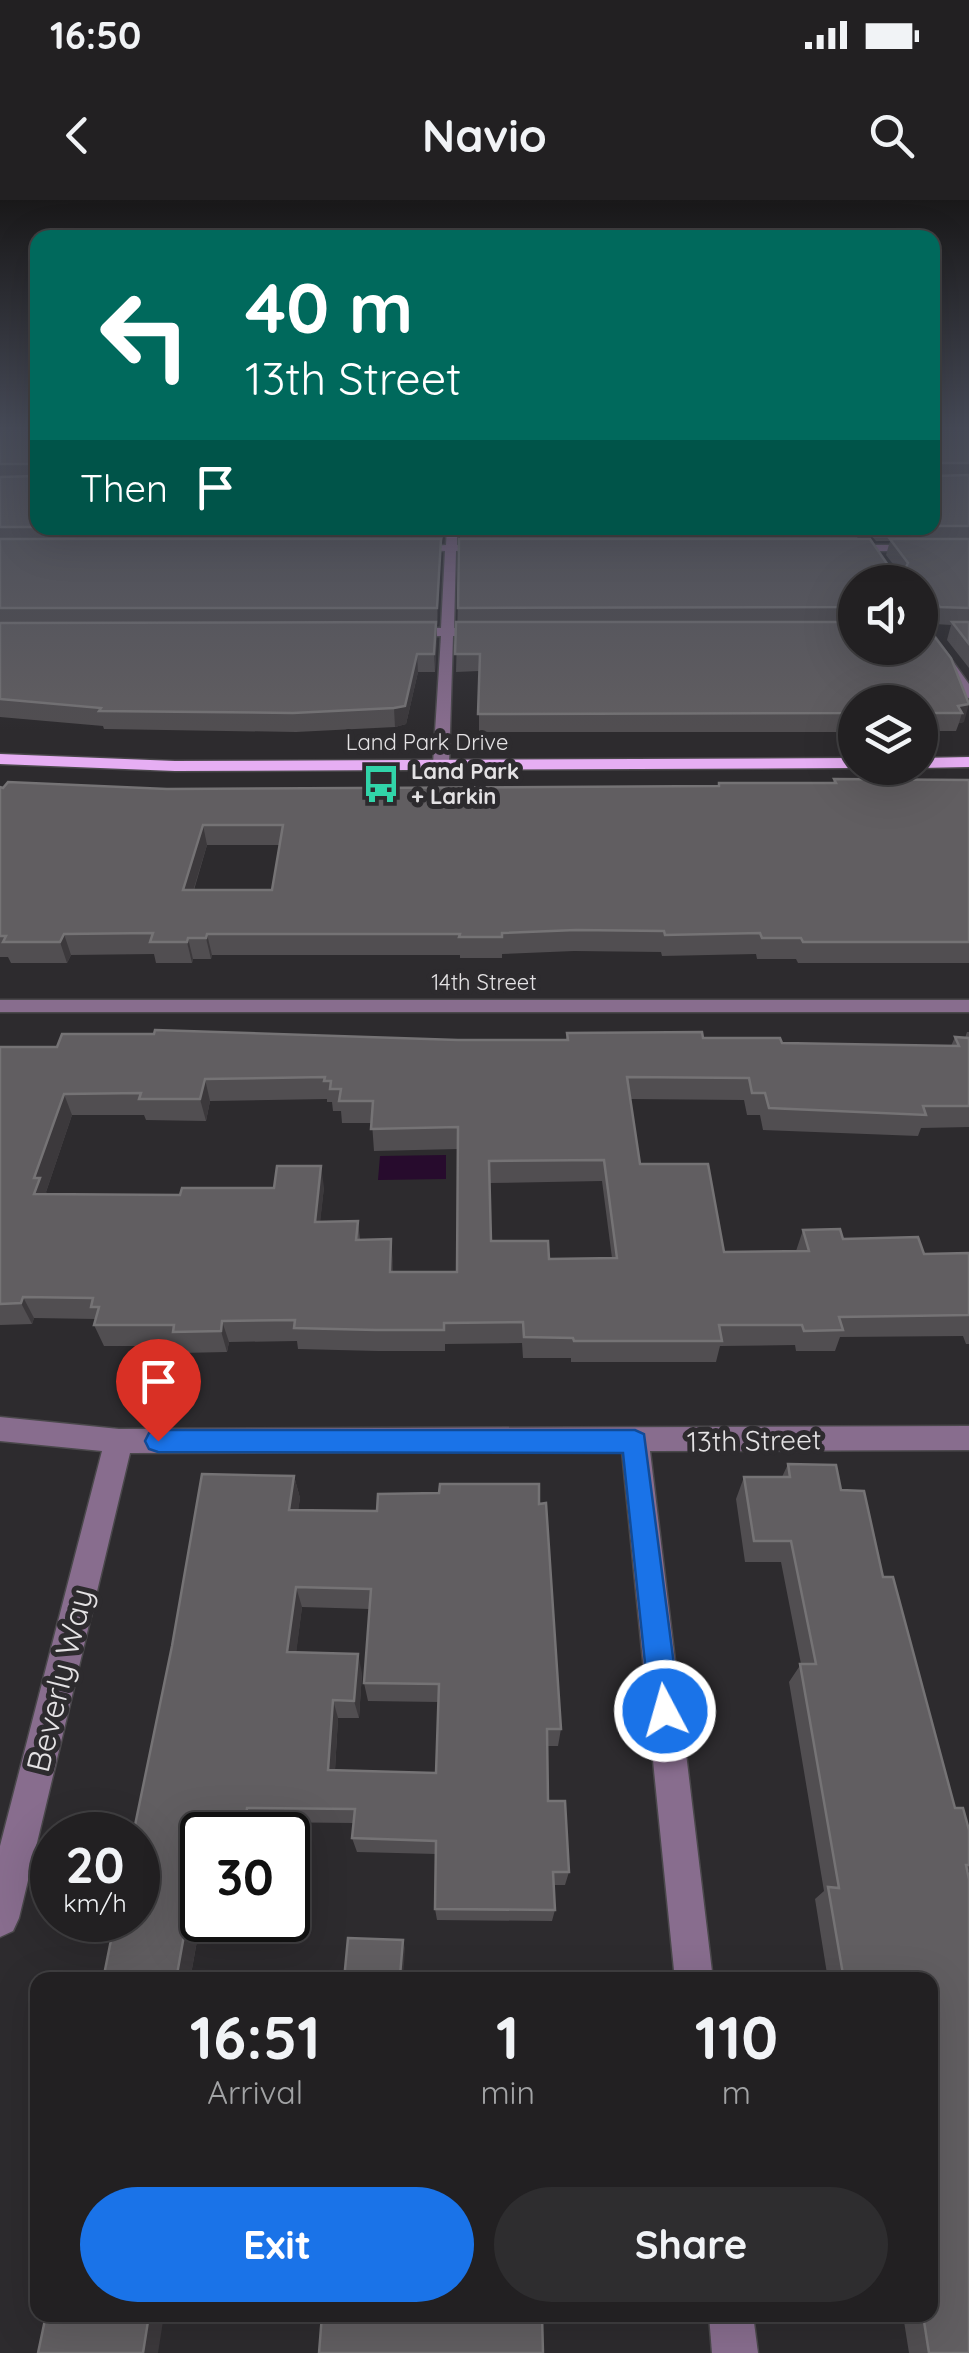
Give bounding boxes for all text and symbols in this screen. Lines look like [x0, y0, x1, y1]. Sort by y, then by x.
text: 16:50 [50, 11, 141, 59]
text: Navio [422, 107, 547, 163]
icon: back [50, 108, 105, 163]
icon: search [864, 108, 919, 163]
text: 40 m [245, 263, 413, 351]
icon: left [80, 270, 210, 400]
text: 13th Street [245, 350, 461, 406]
icon: arrive [188, 460, 243, 515]
text: Then [80, 464, 168, 512]
map controls [838, 565, 938, 785]
button: sound [838, 565, 938, 665]
button: layers [838, 685, 938, 785]
street label: Land Park Drive [346, 728, 508, 756]
place label: Land Park + Larkin [411, 757, 519, 810]
bus stop icon: Land Park + Larkin [360, 763, 402, 805]
street label: 14th Street [431, 968, 537, 996]
pin [116, 1339, 201, 1442]
icon: arrive [131, 1354, 186, 1409]
street label: 13th Street [686, 1421, 822, 1459]
street label: Beverly Way [17, 1584, 101, 1776]
position arrow [613, 1659, 717, 1763]
speed limit sign: 30 [180, 1812, 310, 1942]
text: 20 [65, 1833, 125, 1896]
text: km/h [63, 1887, 127, 1918]
text: 16:51 [190, 1999, 321, 2074]
text: 1 [496, 1999, 519, 2074]
text: 110 [695, 1999, 778, 2074]
text: Arrival [207, 2072, 303, 2112]
text: min [480, 2072, 535, 2112]
text: m [722, 2072, 751, 2112]
button: Exit [80, 2187, 474, 2302]
button: Share [494, 2187, 888, 2302]

